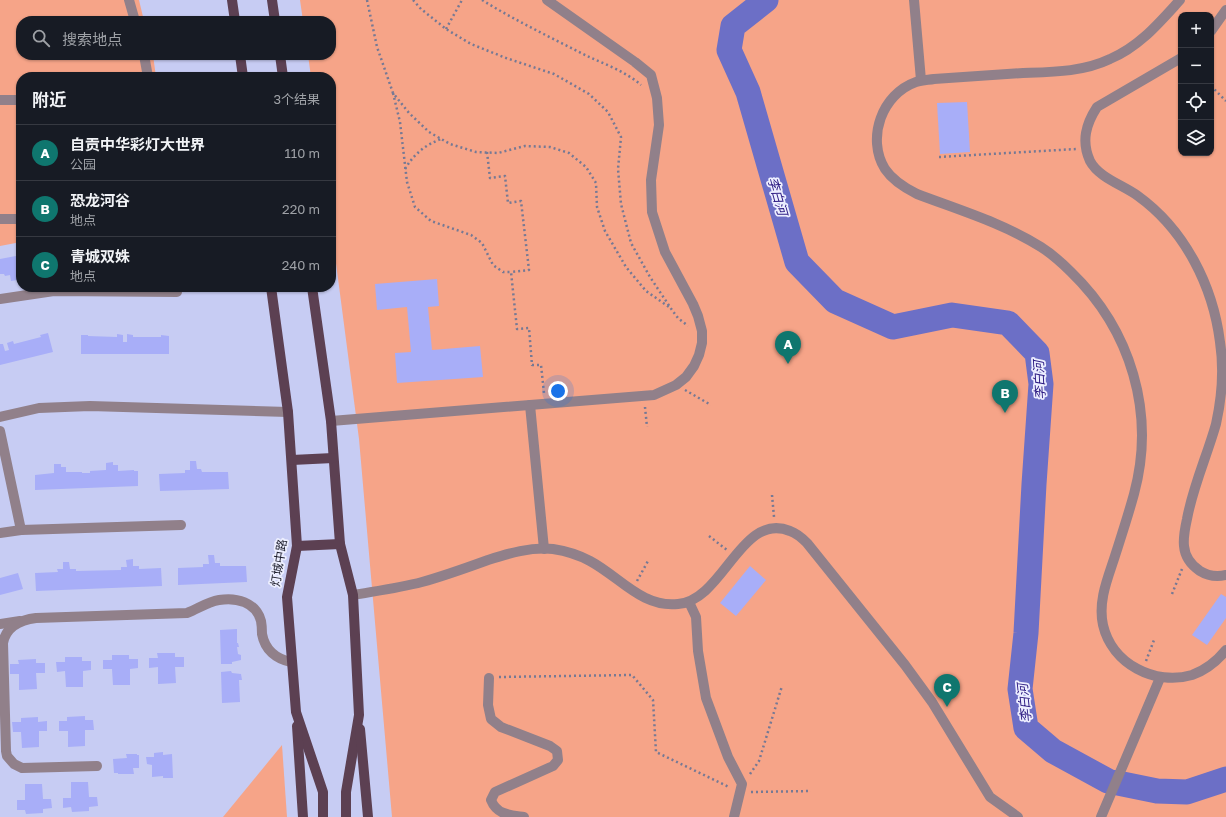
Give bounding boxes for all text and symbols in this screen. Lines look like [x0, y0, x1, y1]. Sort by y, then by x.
map controls [1178, 12, 1214, 156]
button: + [1178, 12, 1214, 48]
search box [16, 16, 336, 60]
icon: search [30, 27, 52, 49]
text: 搜索地点 [62, 30, 122, 48]
button: − [1178, 48, 1214, 84]
button: locate [1178, 84, 1214, 120]
text: 附近 [32, 89, 66, 110]
text: 3个结果 [273, 91, 320, 107]
button: layers [1178, 120, 1214, 156]
text: 自贡中华彩灯大世界 [70, 135, 205, 153]
text: A [40, 145, 50, 161]
text: 110 m [285, 145, 320, 161]
text: 公园 [70, 156, 96, 172]
water label: 李白河 [765, 175, 792, 220]
text: 恐龙河谷 [70, 191, 130, 209]
text: B [40, 201, 50, 217]
text: 220 m [282, 201, 320, 217]
text: 地点 [70, 212, 96, 228]
text: 青城双姝 [70, 247, 130, 265]
text: C [40, 257, 50, 273]
text: 240 m [282, 257, 320, 273]
text: 地点 [70, 268, 96, 284]
pin: A [775, 331, 801, 364]
water label: 李白河 [1030, 357, 1048, 400]
pin: B [992, 380, 1018, 413]
your location [548, 381, 568, 401]
street label: 灯城中路 [267, 538, 290, 588]
pin: C [934, 674, 960, 707]
water label: 李白河 [1014, 680, 1034, 723]

